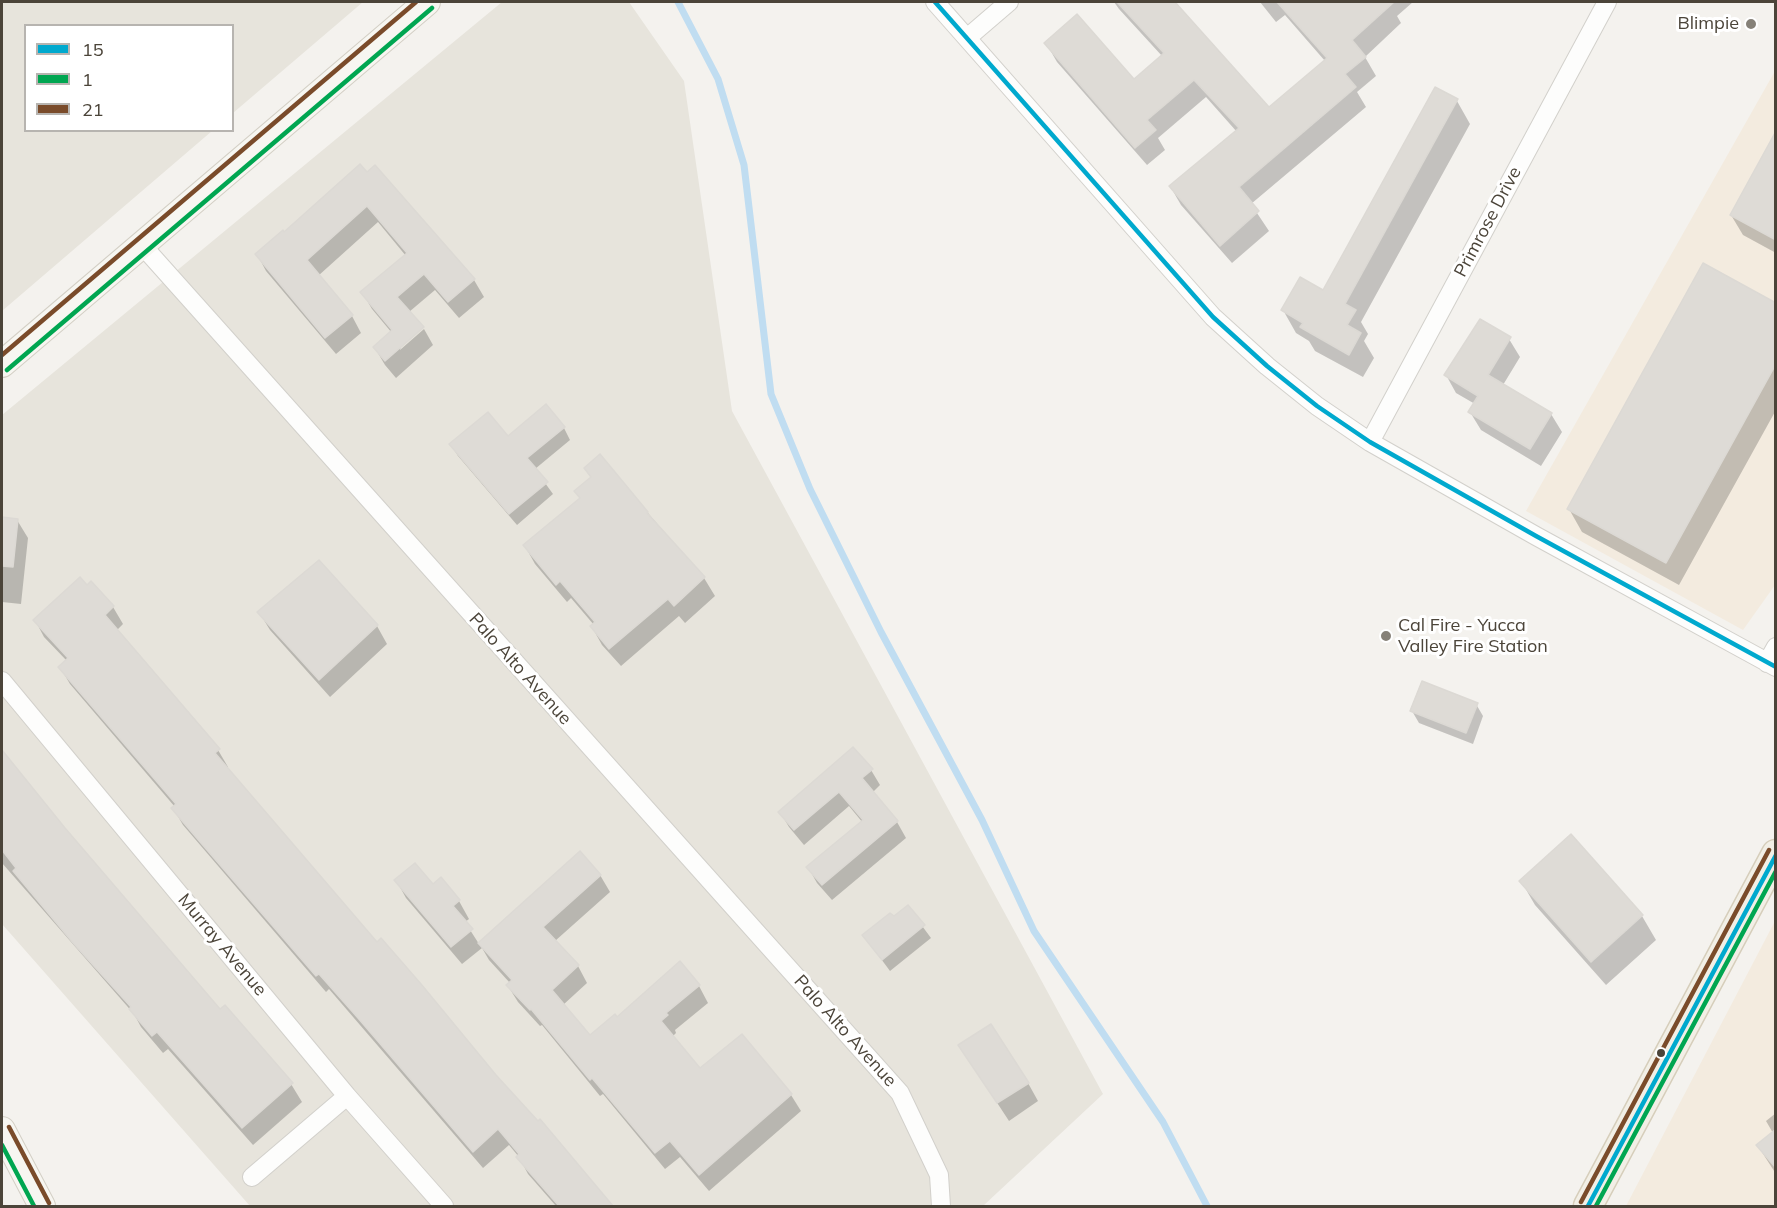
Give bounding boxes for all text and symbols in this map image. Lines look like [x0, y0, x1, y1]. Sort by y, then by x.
place label: Blimpie [1678, 13, 1739, 35]
marker: Blimpie [1744, 17, 1758, 31]
legend [24, 24, 234, 132]
text: 15 [82, 38, 104, 61]
text: 1 [82, 68, 93, 91]
text: 21 [82, 98, 104, 121]
street label: Primrose Drive [1450, 163, 1526, 281]
street label: Palo Alto Avenue [464, 609, 576, 729]
place label: Cal Fire - Yucca Valley Fire Station [1398, 615, 1548, 658]
marker: Cal Fire - Yucca Valley Fire Station [1379, 629, 1393, 643]
street label: Murray Avenue [173, 890, 271, 1000]
street label: Palo Alto Avenue [789, 971, 901, 1091]
unlabelled marker [1655, 1047, 1667, 1059]

